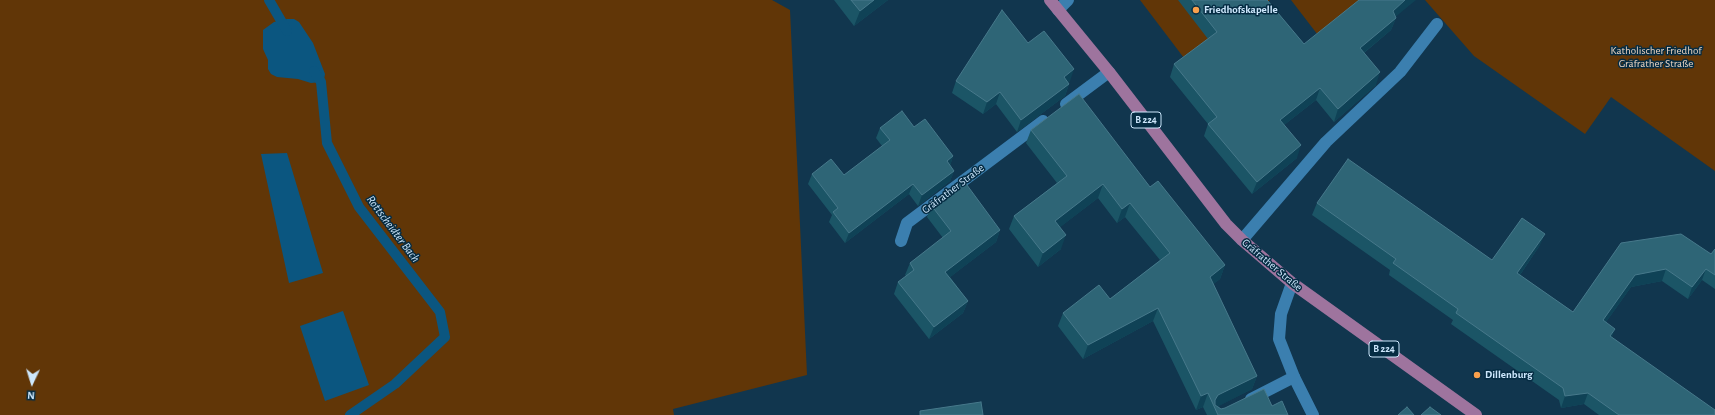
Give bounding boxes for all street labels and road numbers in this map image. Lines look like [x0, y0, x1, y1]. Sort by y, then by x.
road number: B 224 [1131, 112, 1161, 128]
street label: Gräfrather Straße [919, 161, 987, 217]
street label: Gräfrather Straße [1239, 236, 1305, 294]
road number: B 224 [1369, 341, 1399, 357]

